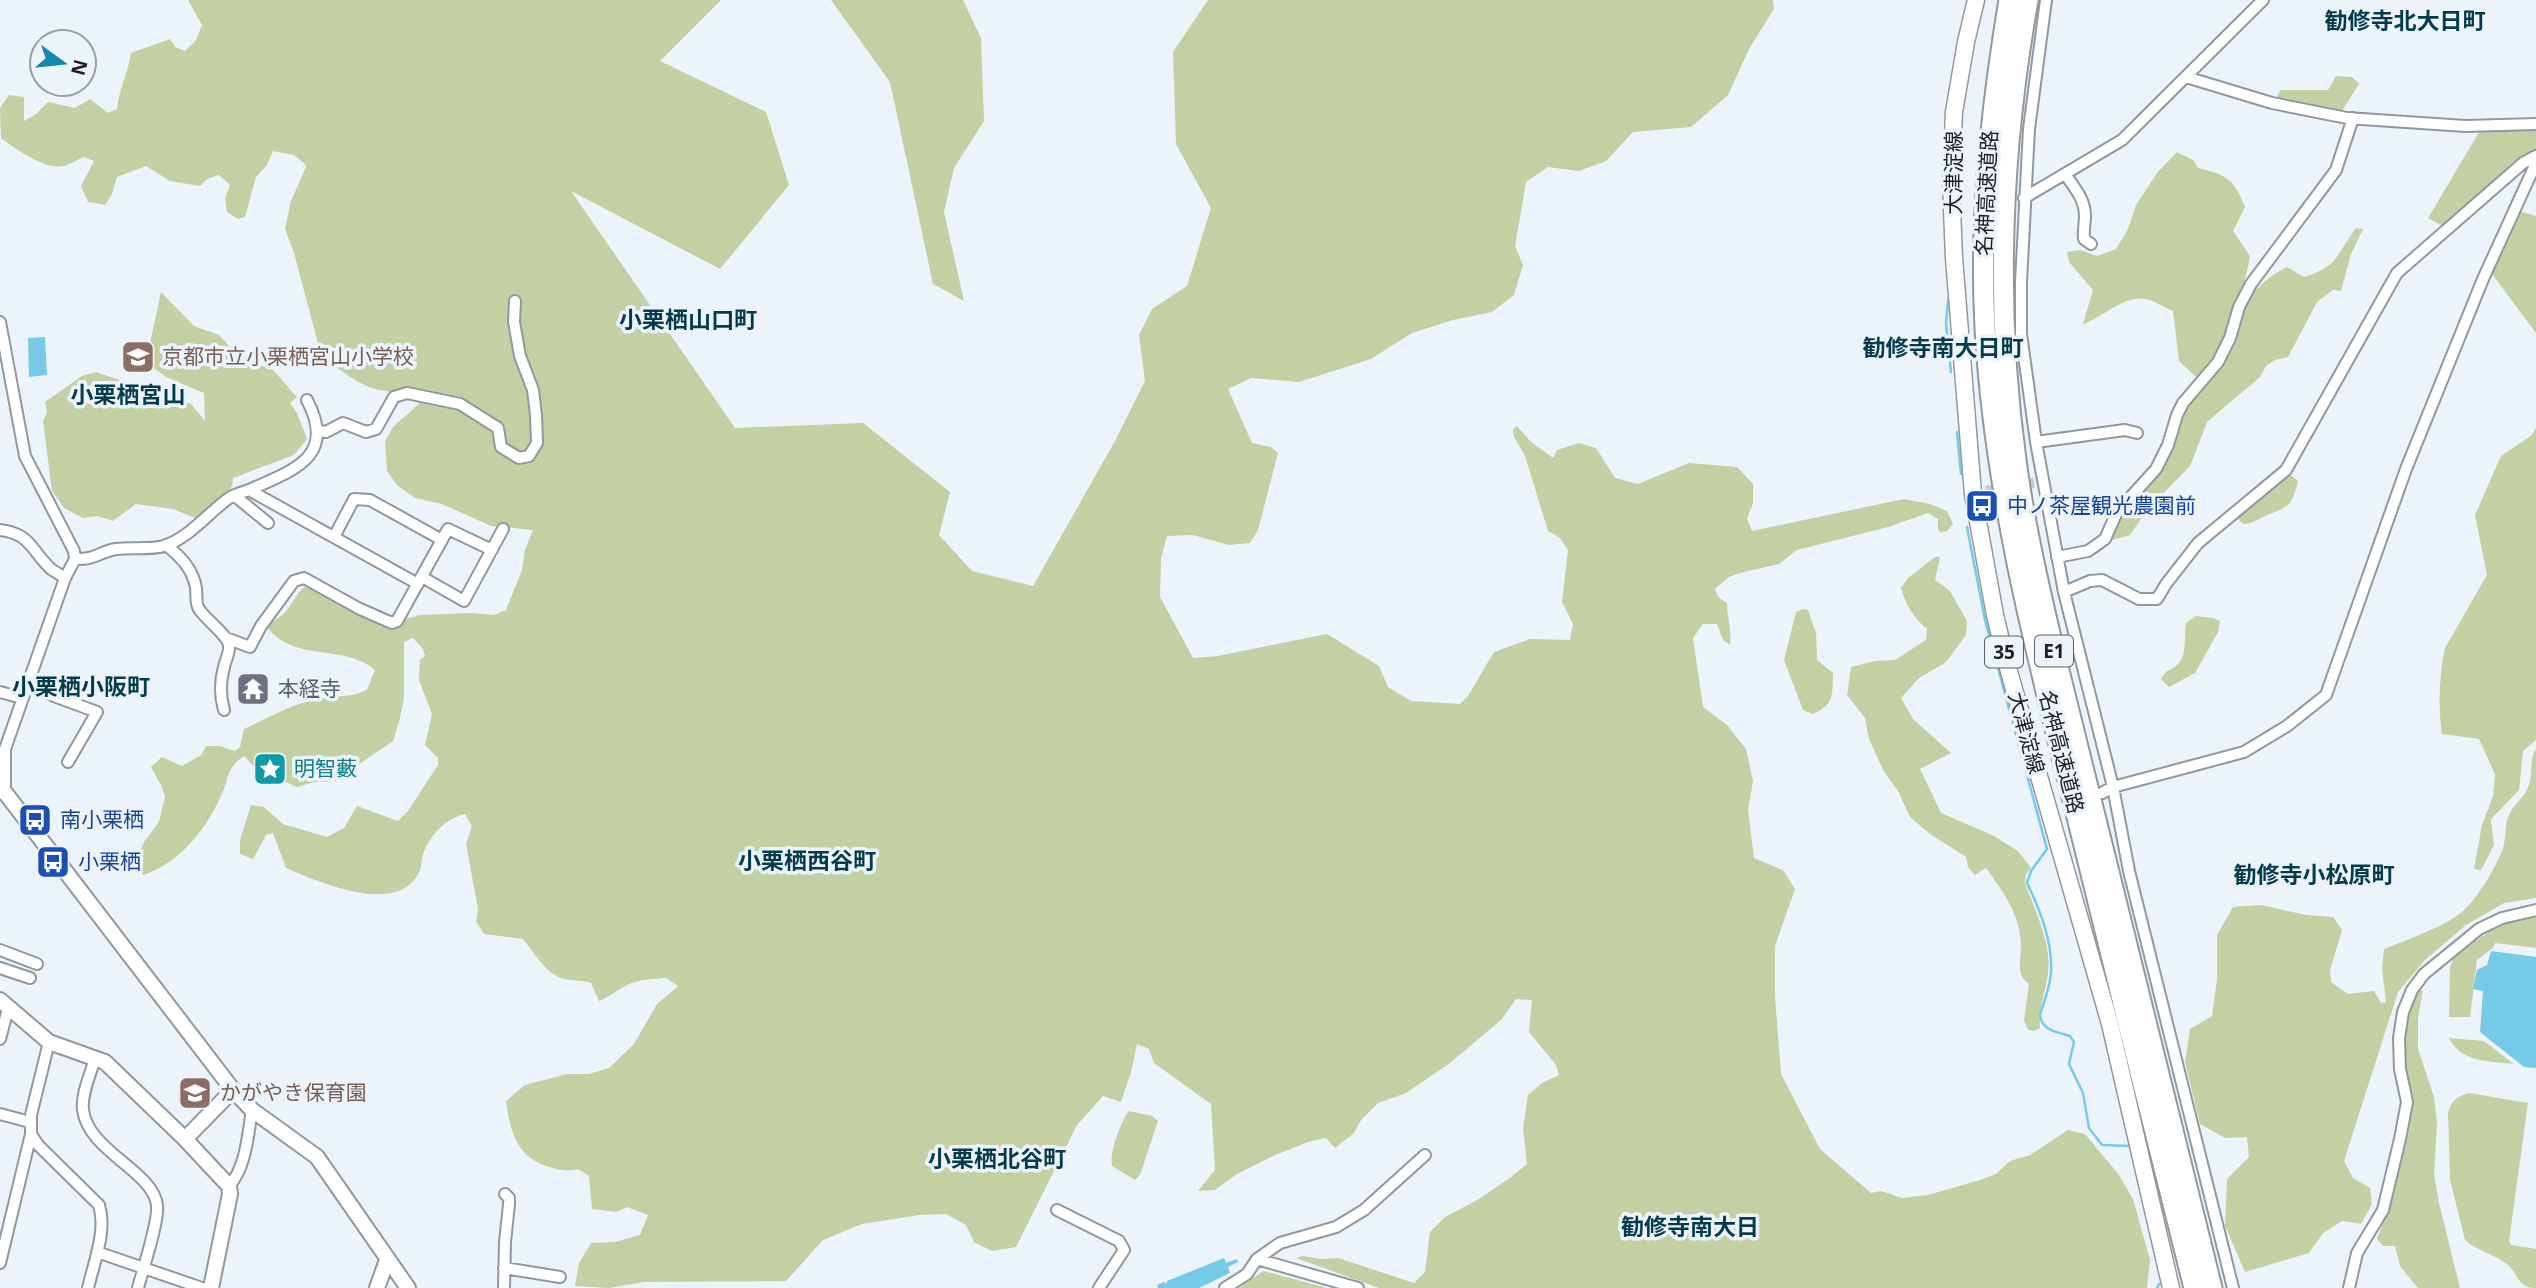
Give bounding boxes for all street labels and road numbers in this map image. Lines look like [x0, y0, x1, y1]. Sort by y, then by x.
street label: 名神高速道路 [1969, 129, 2003, 257]
street label: 大津淀線 [1939, 131, 1967, 215]
road number: 35 [1985, 636, 2023, 667]
road number: E1 [2035, 636, 2073, 666]
street label: 名神高速道路 [2033, 687, 2091, 816]
street label: 大津淀線 [2003, 689, 2051, 777]

